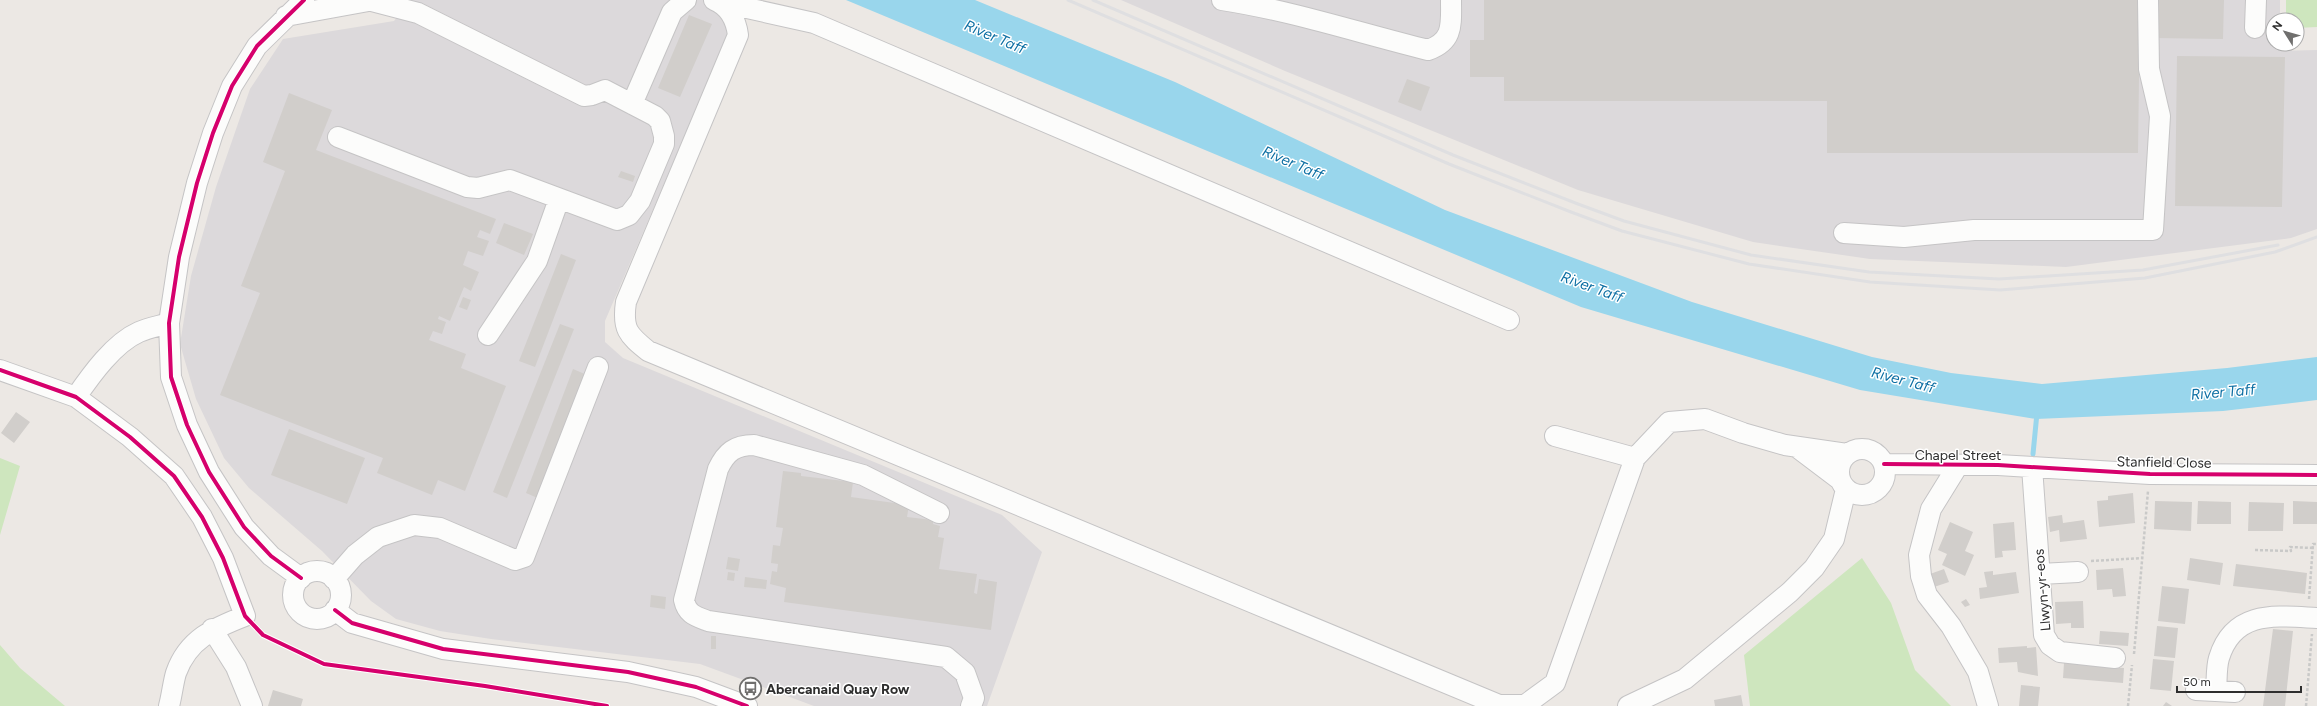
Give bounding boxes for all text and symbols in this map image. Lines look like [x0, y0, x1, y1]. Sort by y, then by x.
north arrow [2265, 12, 2305, 52]
water label: River Taff [962, 16, 1030, 59]
text: N [2270, 19, 2285, 34]
water label: River Taff [1260, 142, 1328, 185]
water label: River Taff [1558, 267, 1627, 307]
water label: River Taff [1869, 363, 1938, 397]
water label: River Taff [2190, 380, 2257, 404]
street label: Chapel Street [1915, 447, 2001, 464]
street label: Stanfield Close [2116, 453, 2212, 472]
street label: Llwyn-yr-eos [2030, 548, 2055, 632]
scale bar [2177, 668, 2301, 694]
text: 50 m [2183, 675, 2211, 689]
bus stop icon: Abercanaid Quay Row [738, 676, 764, 702]
place label: Abercanaid Quay Row [766, 681, 910, 698]

